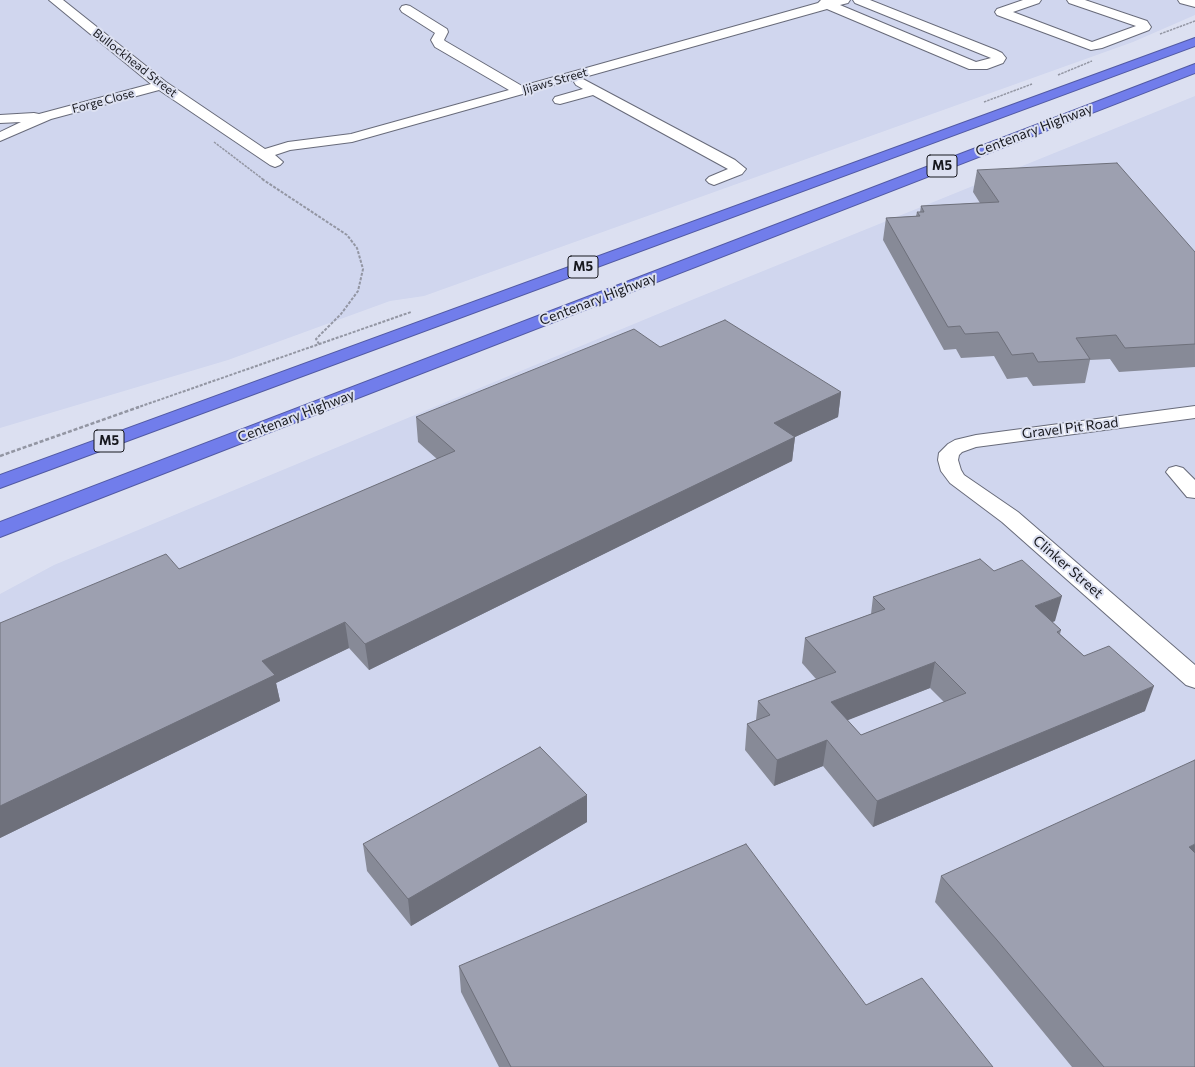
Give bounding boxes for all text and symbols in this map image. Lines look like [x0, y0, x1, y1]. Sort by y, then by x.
street label: Bullockhead Street [90, 26, 180, 100]
street label: Jijaws Street [521, 65, 589, 97]
street label: Forge Close [70, 86, 136, 116]
street label: Centenary Highway [973, 100, 1095, 160]
road number: M5 [927, 155, 957, 177]
road number: M5 [568, 256, 598, 278]
street label: Centenary Highway [537, 269, 659, 329]
street label: Centenary Highway [235, 386, 357, 446]
street label: Gravel Pit Road [1021, 414, 1119, 442]
road number: M5 [94, 430, 124, 452]
street label: Clinker Street [1030, 532, 1106, 602]

